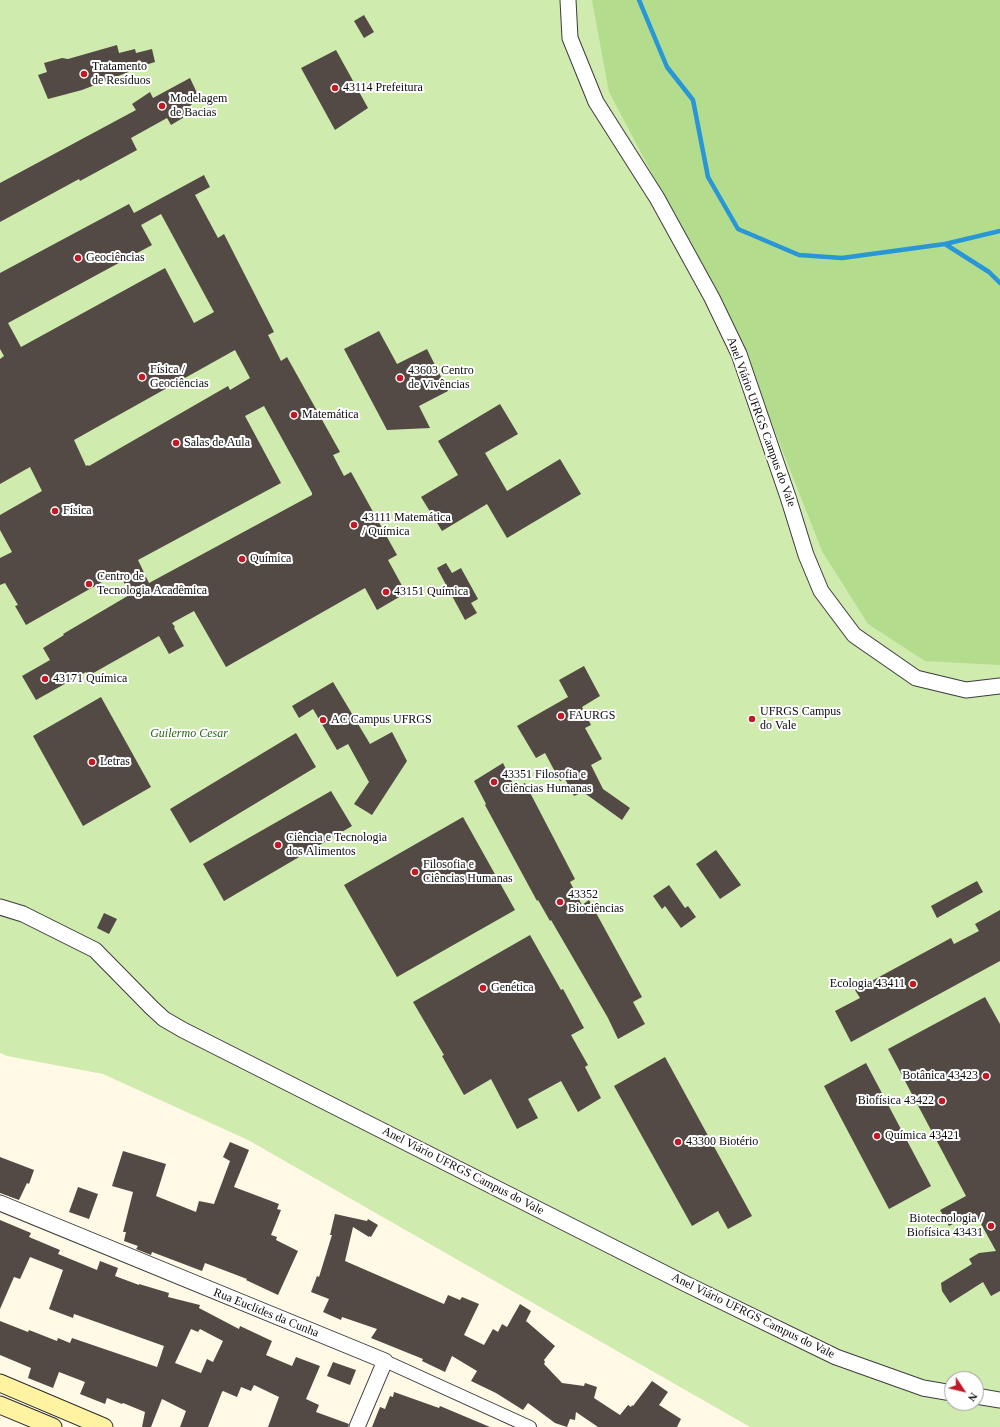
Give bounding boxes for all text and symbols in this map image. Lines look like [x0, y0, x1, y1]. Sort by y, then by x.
place label: Tratamento de Resíduos [92, 60, 150, 88]
marker: Tratamento de Resíduos [79, 69, 89, 79]
place label: 43114 Prefeitura [343, 81, 423, 95]
marker: 43114 Prefeitura [330, 83, 340, 93]
place label: Modelagem de Bacias [170, 92, 227, 120]
marker: Modelagem de Bacias [157, 101, 167, 111]
place label: Geociências [86, 251, 145, 265]
marker: Geociências [73, 253, 83, 263]
street label: Anel Viário UFRGS Campus do Vale [724, 335, 798, 509]
place label: Física / Geociências [150, 363, 209, 391]
place label: 43603 Centro de Vivências [408, 364, 474, 392]
marker: Física / Geociências [137, 372, 147, 382]
marker: 43603 Centro de Vivências [395, 373, 405, 383]
place label: Matemática [302, 408, 359, 422]
marker: Matemática [289, 410, 299, 420]
place label: Salas de Aula [184, 436, 250, 450]
marker: Salas de Aula [171, 438, 181, 448]
place label: Física [63, 504, 92, 518]
marker: Física [50, 506, 60, 516]
place label: 43111 Matemática / Química [362, 511, 451, 539]
marker: 43111 Matemática / Química [349, 520, 359, 530]
place label: Química [250, 552, 291, 566]
marker: Química [237, 554, 247, 564]
place label: Centro de Tecnologia Acadêmica [97, 570, 207, 598]
marker: Centro de Tecnologia Acadêmica [84, 579, 94, 589]
place label: 43151 Química [394, 585, 468, 599]
marker: 43151 Química [381, 587, 391, 597]
place label: 43171 Química [53, 672, 127, 686]
marker: 43171 Química [40, 674, 50, 684]
place label: UFRGS Campus do Vale [760, 705, 841, 733]
place label: FAURGS [569, 709, 615, 723]
marker: FAURGS [556, 711, 566, 721]
place label: AC Campus UFRGS [331, 713, 432, 727]
marker: UFRGS Campus do Vale [747, 714, 757, 724]
marker: AC Campus UFRGS [318, 715, 328, 725]
park label: Guilermo Cesar [150, 727, 228, 741]
place label: Letras [100, 755, 130, 769]
marker: Letras [87, 757, 97, 767]
place label: 43351 Filosofia e Ciências Humanas [502, 768, 592, 796]
marker: 43351 Filosofia e Ciências Humanas [489, 777, 499, 787]
place label: Ciência e Tecnologia dos Alimentos [286, 831, 387, 859]
marker: Ciência e Tecnologia dos Alimentos [273, 840, 283, 850]
place label: Filosofia e Ciências Humanas [423, 858, 513, 886]
marker: Filosofia e Ciências Humanas [410, 867, 420, 877]
place label: 43352 Biociências [568, 888, 624, 916]
marker: 43352 Biociências [555, 897, 565, 907]
place label: Ecologia 43411 [830, 977, 905, 991]
marker: Ecologia 43411 [908, 979, 918, 989]
place label: Genética [491, 981, 534, 995]
marker: Genética [478, 983, 488, 993]
place label: Botânica 43423 [902, 1069, 978, 1083]
marker: Botânica 43423 [981, 1071, 991, 1081]
place label: Biofísica 43422 [858, 1094, 934, 1108]
marker: Biofísica 43422 [937, 1096, 947, 1106]
street label: Anel Viário UFRGS Campus do Vale [380, 1124, 546, 1218]
place label: Química 43421 [885, 1129, 959, 1143]
marker: Química 43421 [872, 1131, 882, 1141]
place label: 43300 Biotério [686, 1135, 758, 1149]
marker: 43300 Biotério [673, 1137, 683, 1147]
place label: Biotecnologia / Biofísica 43431 [907, 1212, 983, 1240]
marker: Biotecnologia / Biofísica 43431 [986, 1221, 996, 1231]
street label: Anel Viário UFRGS Campus do Vale [669, 1270, 837, 1362]
street label: Rua Euclides da Cunha [211, 1285, 321, 1341]
north arrow [944, 1371, 984, 1411]
text: N [966, 1391, 980, 1404]

